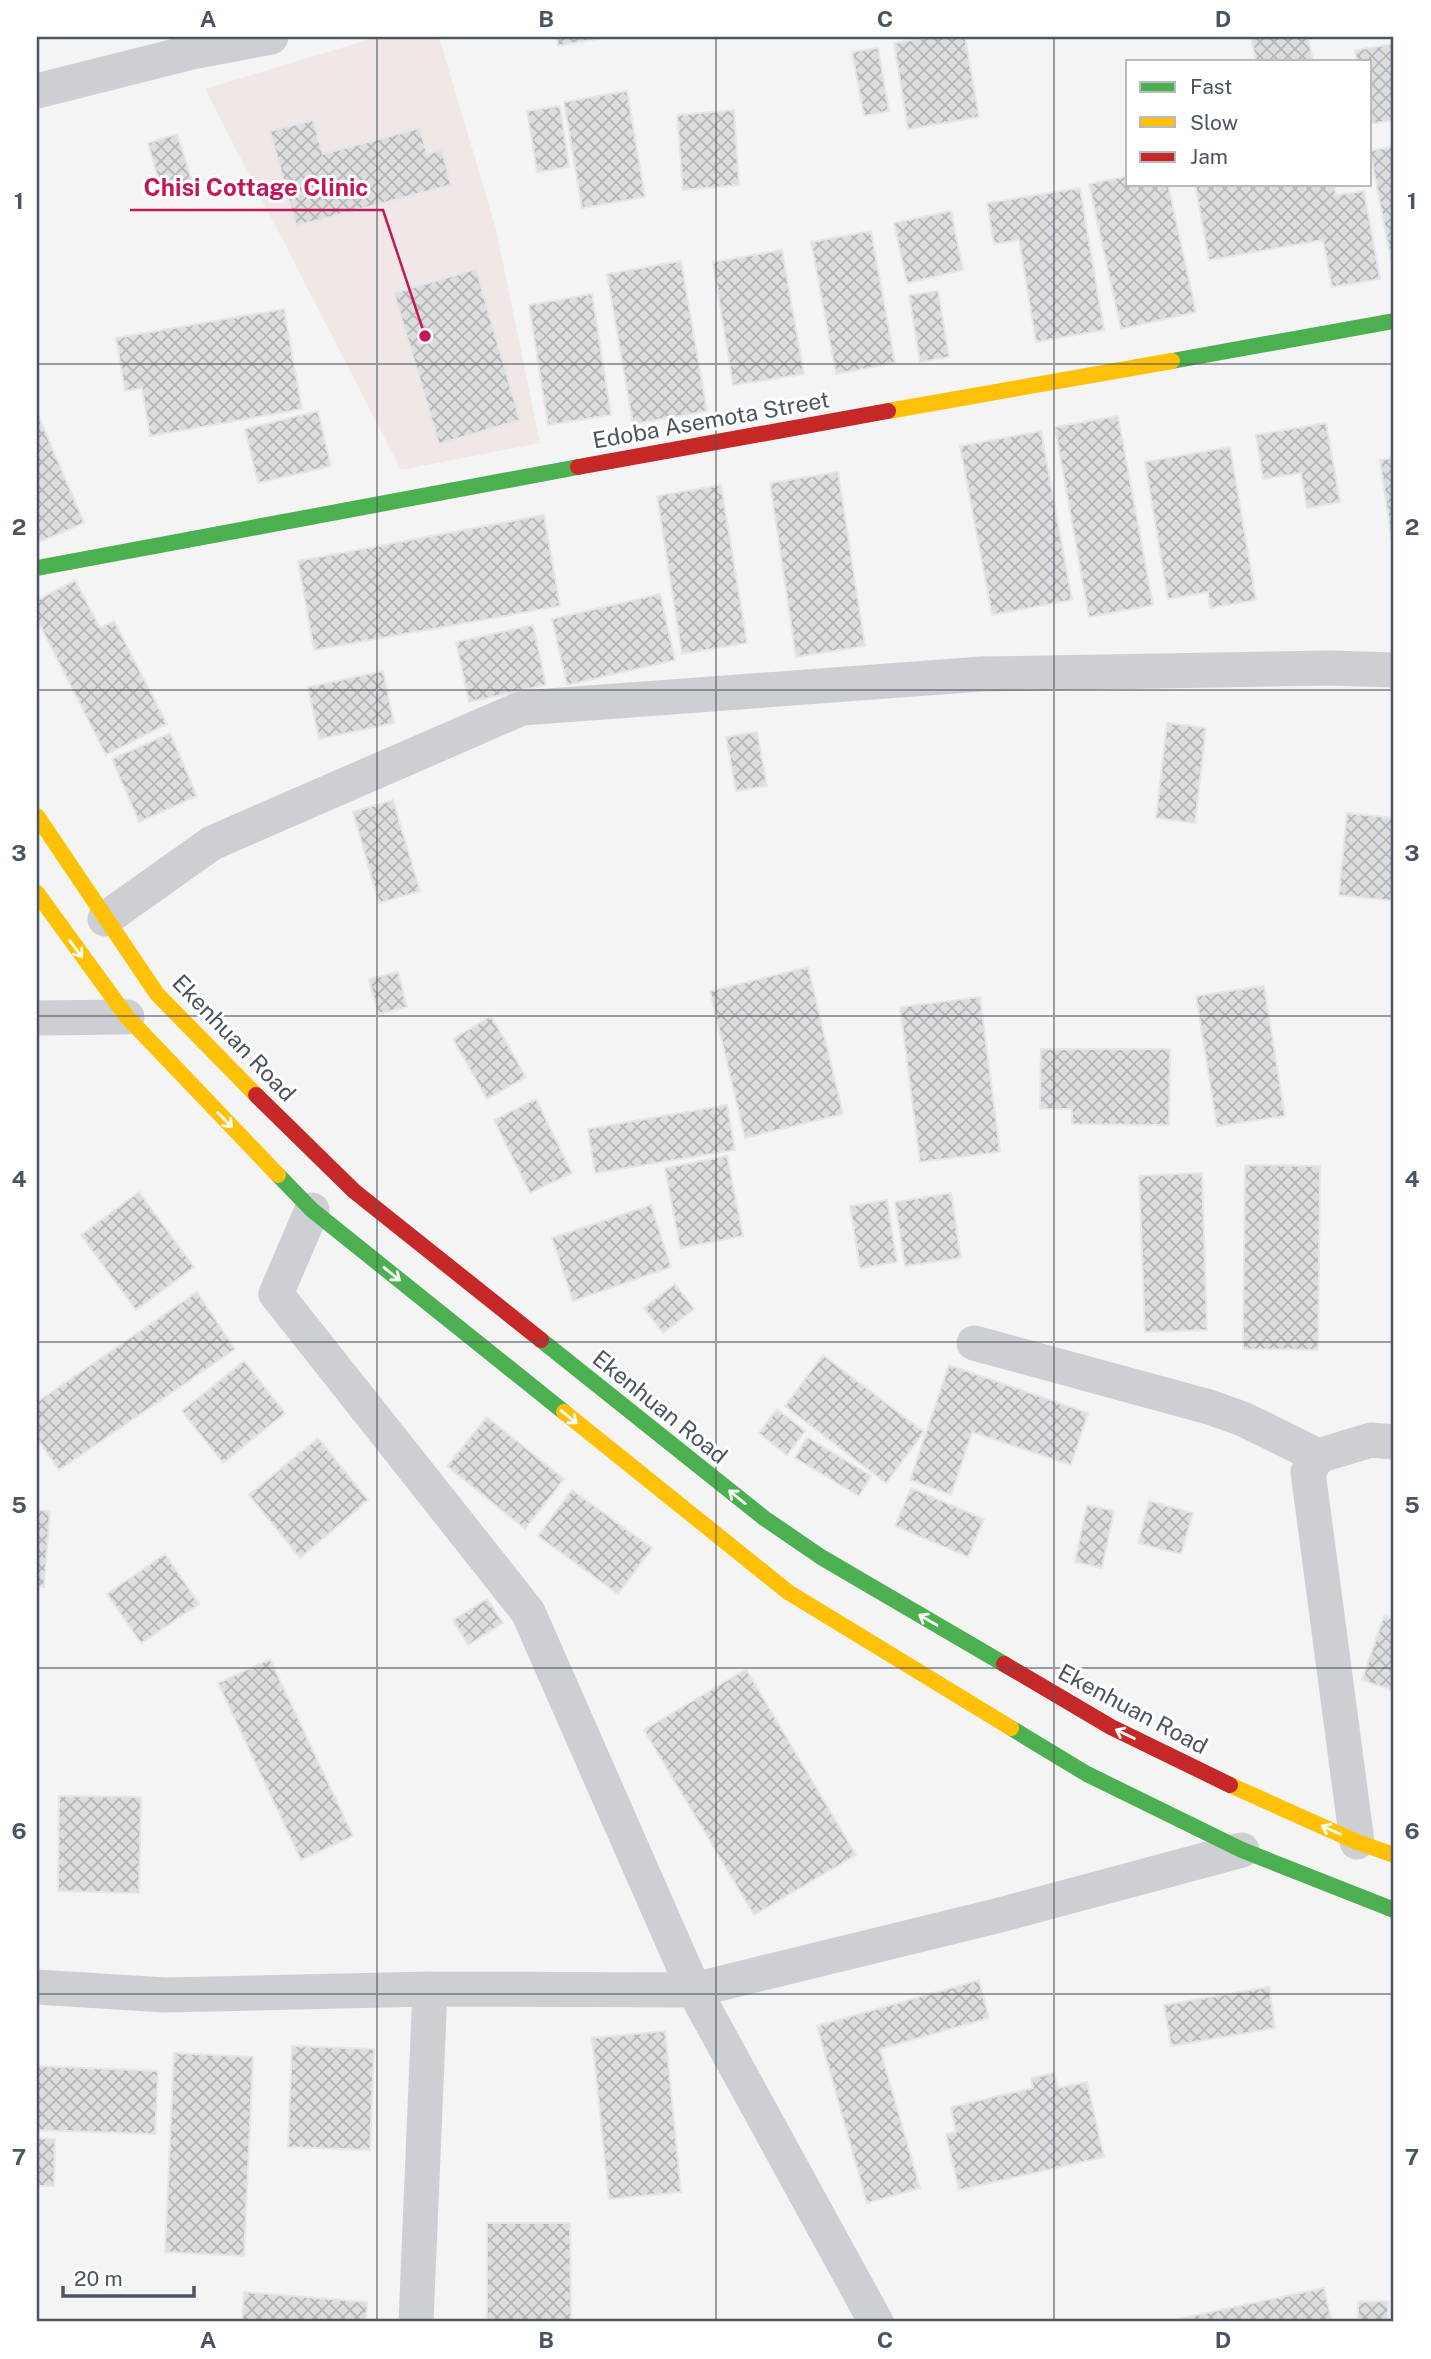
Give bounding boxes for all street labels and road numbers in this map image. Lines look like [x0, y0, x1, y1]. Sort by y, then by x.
street label: Edoba Asemota Street [590, 385, 831, 454]
street label: Ekenhuan Road [167, 969, 301, 1106]
street label: Ekenhuan Road [588, 1344, 733, 1469]
street label: Ekenhuan Road [1054, 1658, 1213, 1759]

